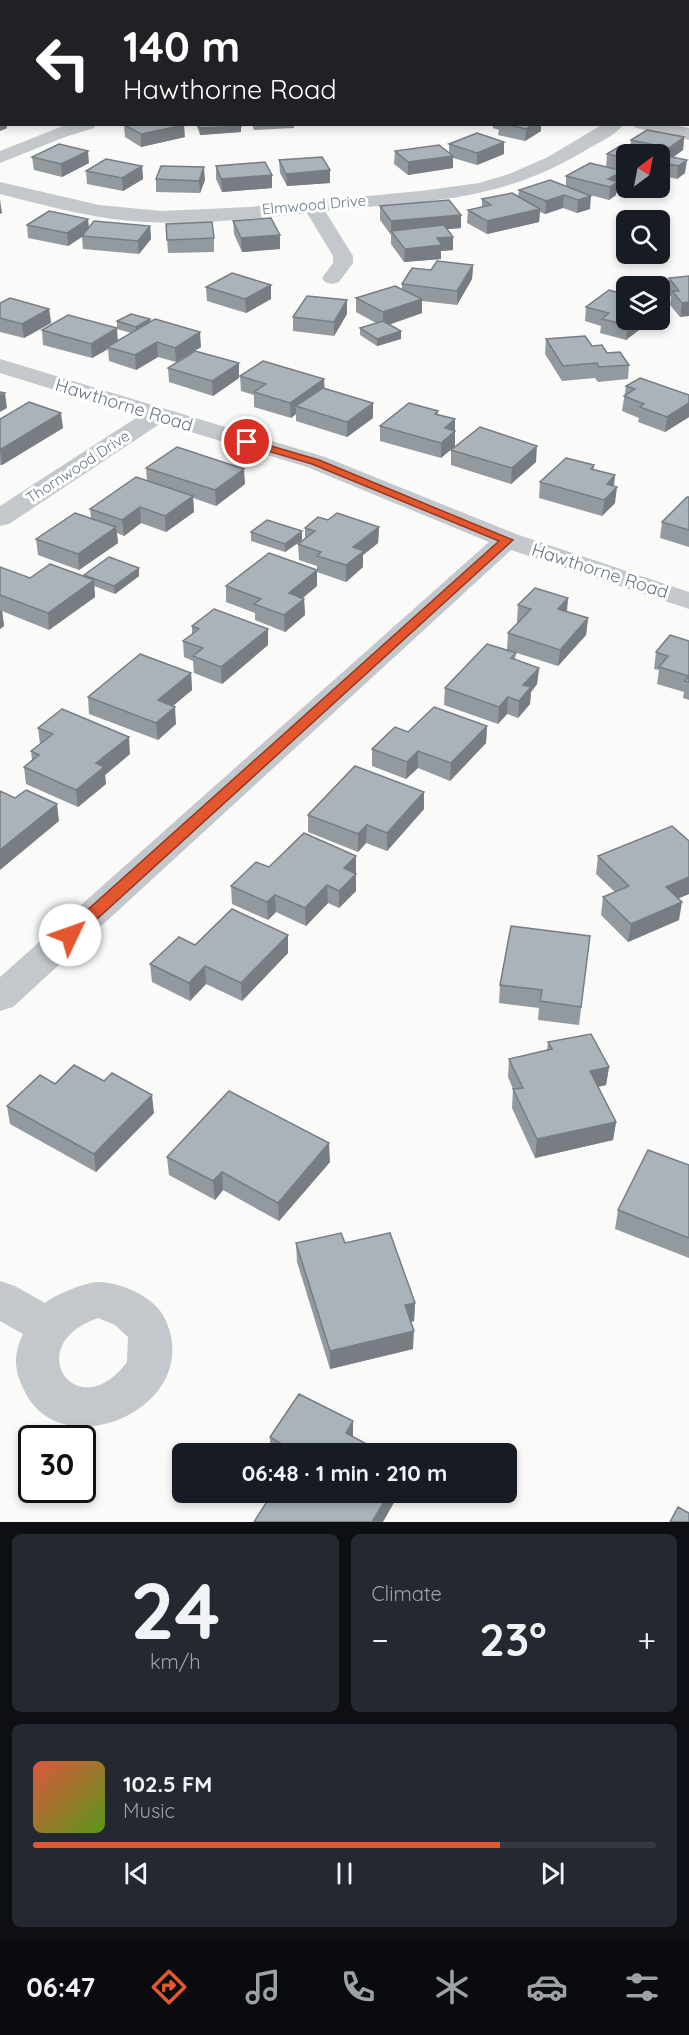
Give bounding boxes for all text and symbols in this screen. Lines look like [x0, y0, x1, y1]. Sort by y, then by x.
text: 140 m [123, 20, 240, 73]
icon: left [24, 24, 102, 102]
text: Hawthorne Road [123, 72, 337, 106]
north arrow [616, 144, 670, 198]
map controls [616, 144, 670, 330]
street label: Elmwood Drive [261, 190, 367, 219]
button: search [616, 210, 670, 264]
button: layers [616, 276, 670, 330]
street label: Hawthorne Road [53, 373, 196, 436]
pin [221, 416, 272, 467]
icon: arrive [230, 425, 263, 458]
street label: Thornwood Drive [22, 426, 133, 507]
street label: Hawthorne Road [529, 538, 671, 603]
position arrow [38, 903, 102, 967]
speed limit sign: 30 [18, 1425, 96, 1503]
text: 06:48 · 1 min · 210 m [242, 1459, 447, 1487]
text: 24 [130, 1561, 220, 1659]
text: Climate [372, 1581, 442, 1606]
text: 23° [479, 1611, 547, 1667]
text: − [372, 1619, 389, 1660]
text: + [637, 1619, 656, 1660]
text: km/h [150, 1649, 201, 1674]
text: 102.5 FM [123, 1770, 212, 1798]
text: Music [123, 1798, 175, 1823]
icon: previous [120, 1857, 153, 1890]
icon: pause [328, 1857, 361, 1890]
icon: next [536, 1857, 569, 1890]
icon: directions [148, 1966, 190, 2008]
icon: music [242, 1966, 284, 2008]
icon: phone [337, 1966, 379, 2008]
icon: climate [431, 1966, 473, 2008]
icon: car [526, 1966, 568, 2008]
icon: filters [621, 1966, 663, 2008]
text: 06:47 [26, 1970, 95, 2004]

